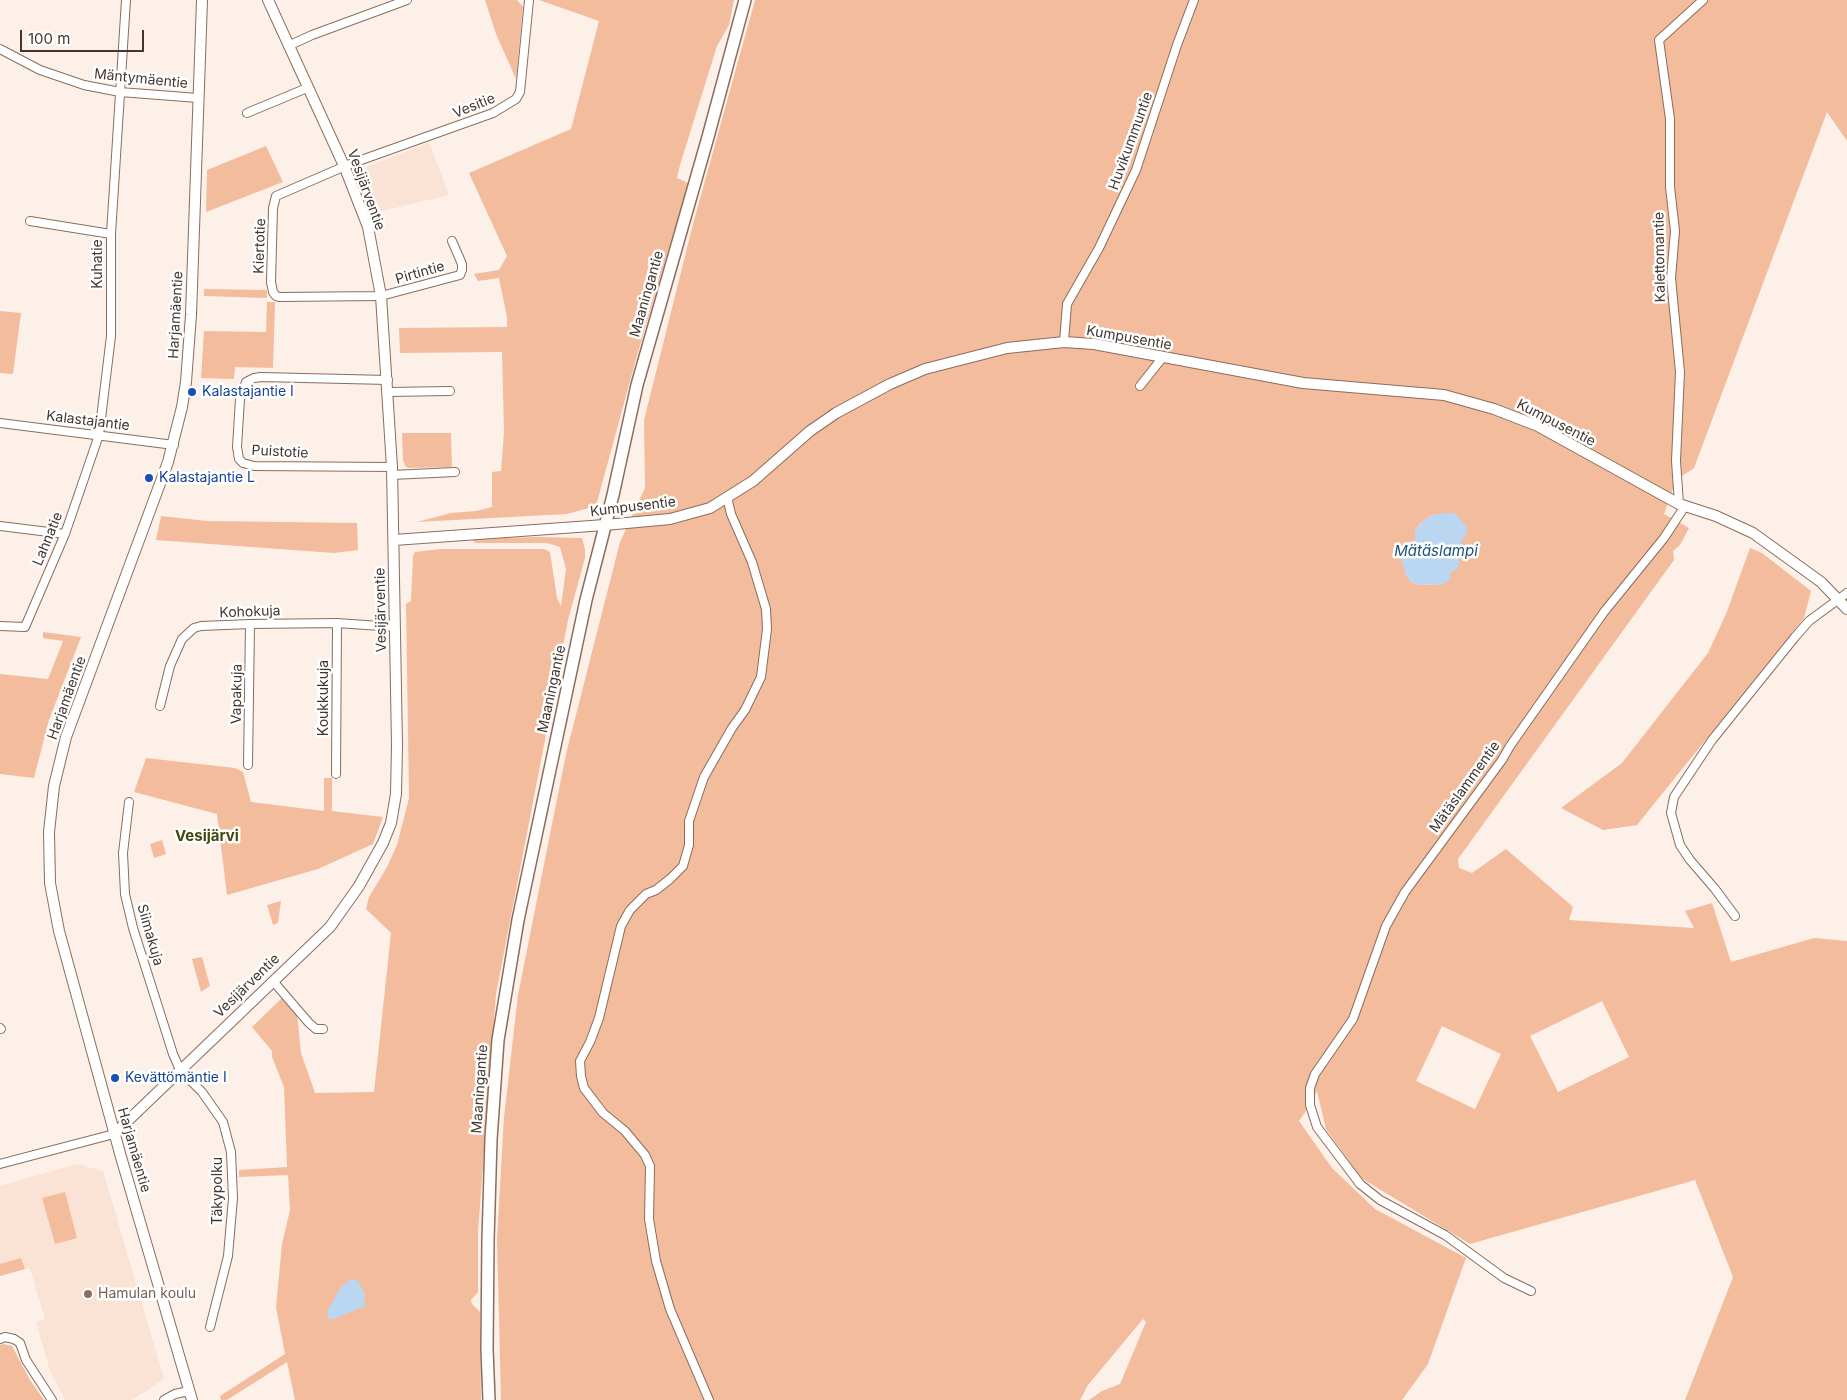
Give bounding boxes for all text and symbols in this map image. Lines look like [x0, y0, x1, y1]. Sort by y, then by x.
scale bar [22, 20, 146, 52]
text: 100 m [28, 29, 70, 48]
street label: Mäntymäentie [93, 66, 189, 92]
street label: Vesitie [450, 90, 498, 122]
street label: Huvikummuntie [1105, 90, 1157, 192]
street label: Vesijärventie [344, 147, 388, 233]
street label: Kalettomantie [1651, 212, 1669, 302]
street label: Kiertotie [251, 218, 269, 274]
street label: Kuhatie [90, 239, 106, 289]
street label: Maaningantie [627, 249, 667, 339]
street label: Pirtintie [394, 258, 446, 288]
street label: Harjamäentie [165, 271, 187, 359]
street label: Kumpusentie [1085, 322, 1173, 354]
place label: Kalastajantie I [202, 384, 294, 400]
marker: Kalastajantie I [186, 386, 198, 398]
street label: Kumpusentie [1514, 396, 1598, 450]
street label: Kalastajantie [45, 408, 131, 434]
street label: Puistotie [251, 442, 309, 462]
place label: Kalastajantie L [159, 470, 255, 486]
marker: Kalastajantie L [143, 472, 155, 484]
street label: Kumpusentie [589, 493, 677, 521]
street label: Lahnatie [30, 510, 66, 568]
water label: Mätäslampi [1394, 542, 1478, 560]
street label: Vesijärventie [372, 567, 390, 653]
street label: Kohokuja [219, 603, 281, 621]
street label: Maaningantie [535, 644, 569, 734]
street label: Harjamäentie [44, 654, 90, 742]
street label: Koukkukuja [316, 660, 332, 736]
street label: Vapakuja [228, 664, 246, 724]
street label: Mätäslammentie [1426, 738, 1504, 836]
district label: Vesijärvi [175, 827, 239, 845]
street label: Siimakuja [133, 902, 167, 968]
street label: Vesijärventie [211, 951, 283, 1021]
street label: Maaningantie [469, 1044, 491, 1134]
place label: Kevättömäntie I [125, 1070, 227, 1086]
marker: Kevättömäntie I [109, 1072, 121, 1084]
street label: Harjamäentie [114, 1106, 154, 1194]
street label: Täkypolku [210, 1157, 226, 1225]
place label: Hamulan koulu [98, 1286, 196, 1302]
marker: Hamulan koulu [82, 1288, 94, 1300]

